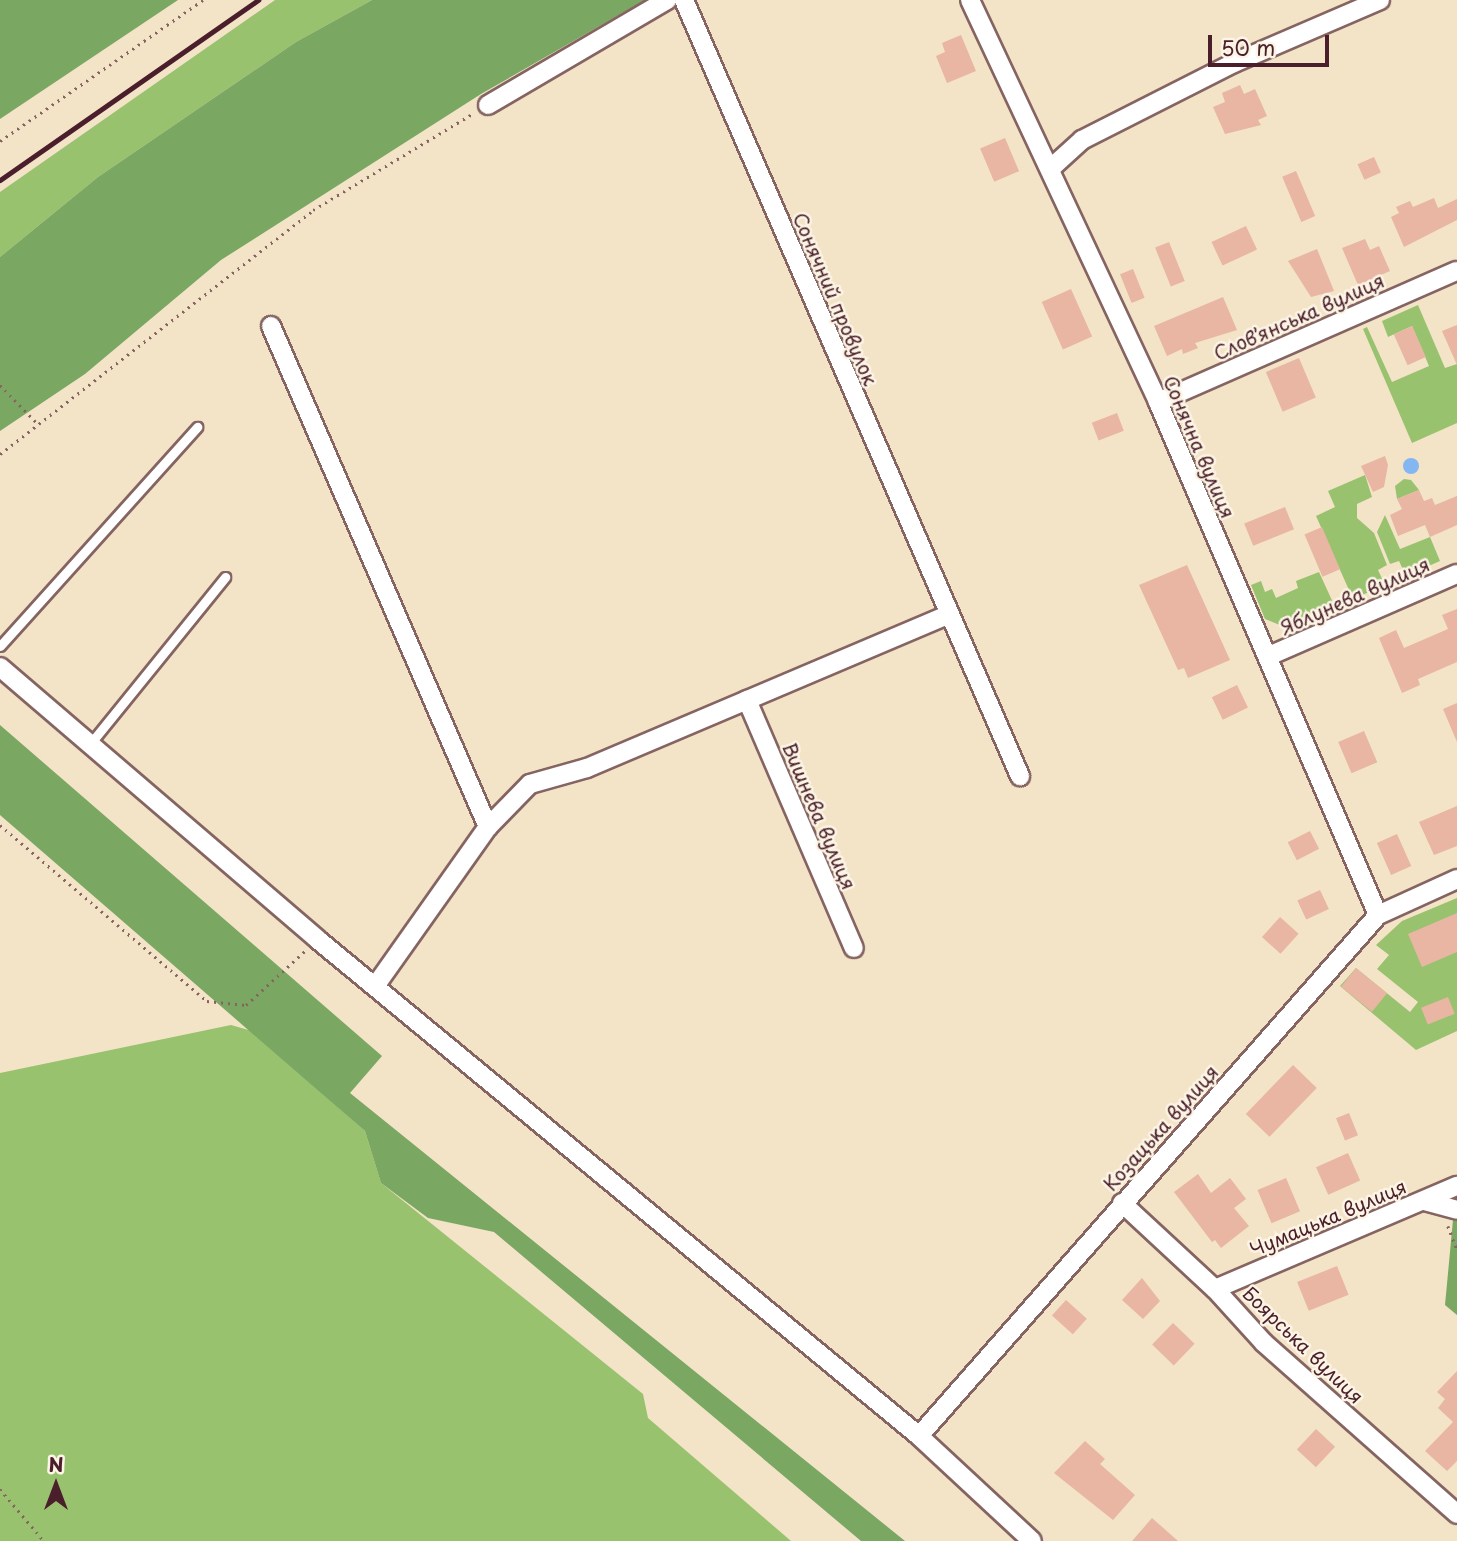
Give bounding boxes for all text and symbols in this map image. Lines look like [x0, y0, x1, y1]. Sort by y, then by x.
scale bar [1212, 21, 1333, 65]
text: 50 m [1221, 31, 1275, 63]
street label: Сонячний провулок [788, 209, 882, 389]
street label: Словʼянська вулиця [1210, 269, 1388, 365]
street label: Сонячна вулиця [1158, 372, 1240, 522]
street label: Яблунева вулиця [1276, 553, 1434, 639]
street label: Вишнева вулиця [778, 739, 860, 893]
street label: Козацька вулиця [1099, 1060, 1223, 1196]
street label: Чумацька вулиця [1246, 1175, 1410, 1261]
street label: Боярська вулиця [1238, 1281, 1368, 1409]
north arrow [21, 1450, 91, 1520]
text: N [48, 1450, 64, 1478]

